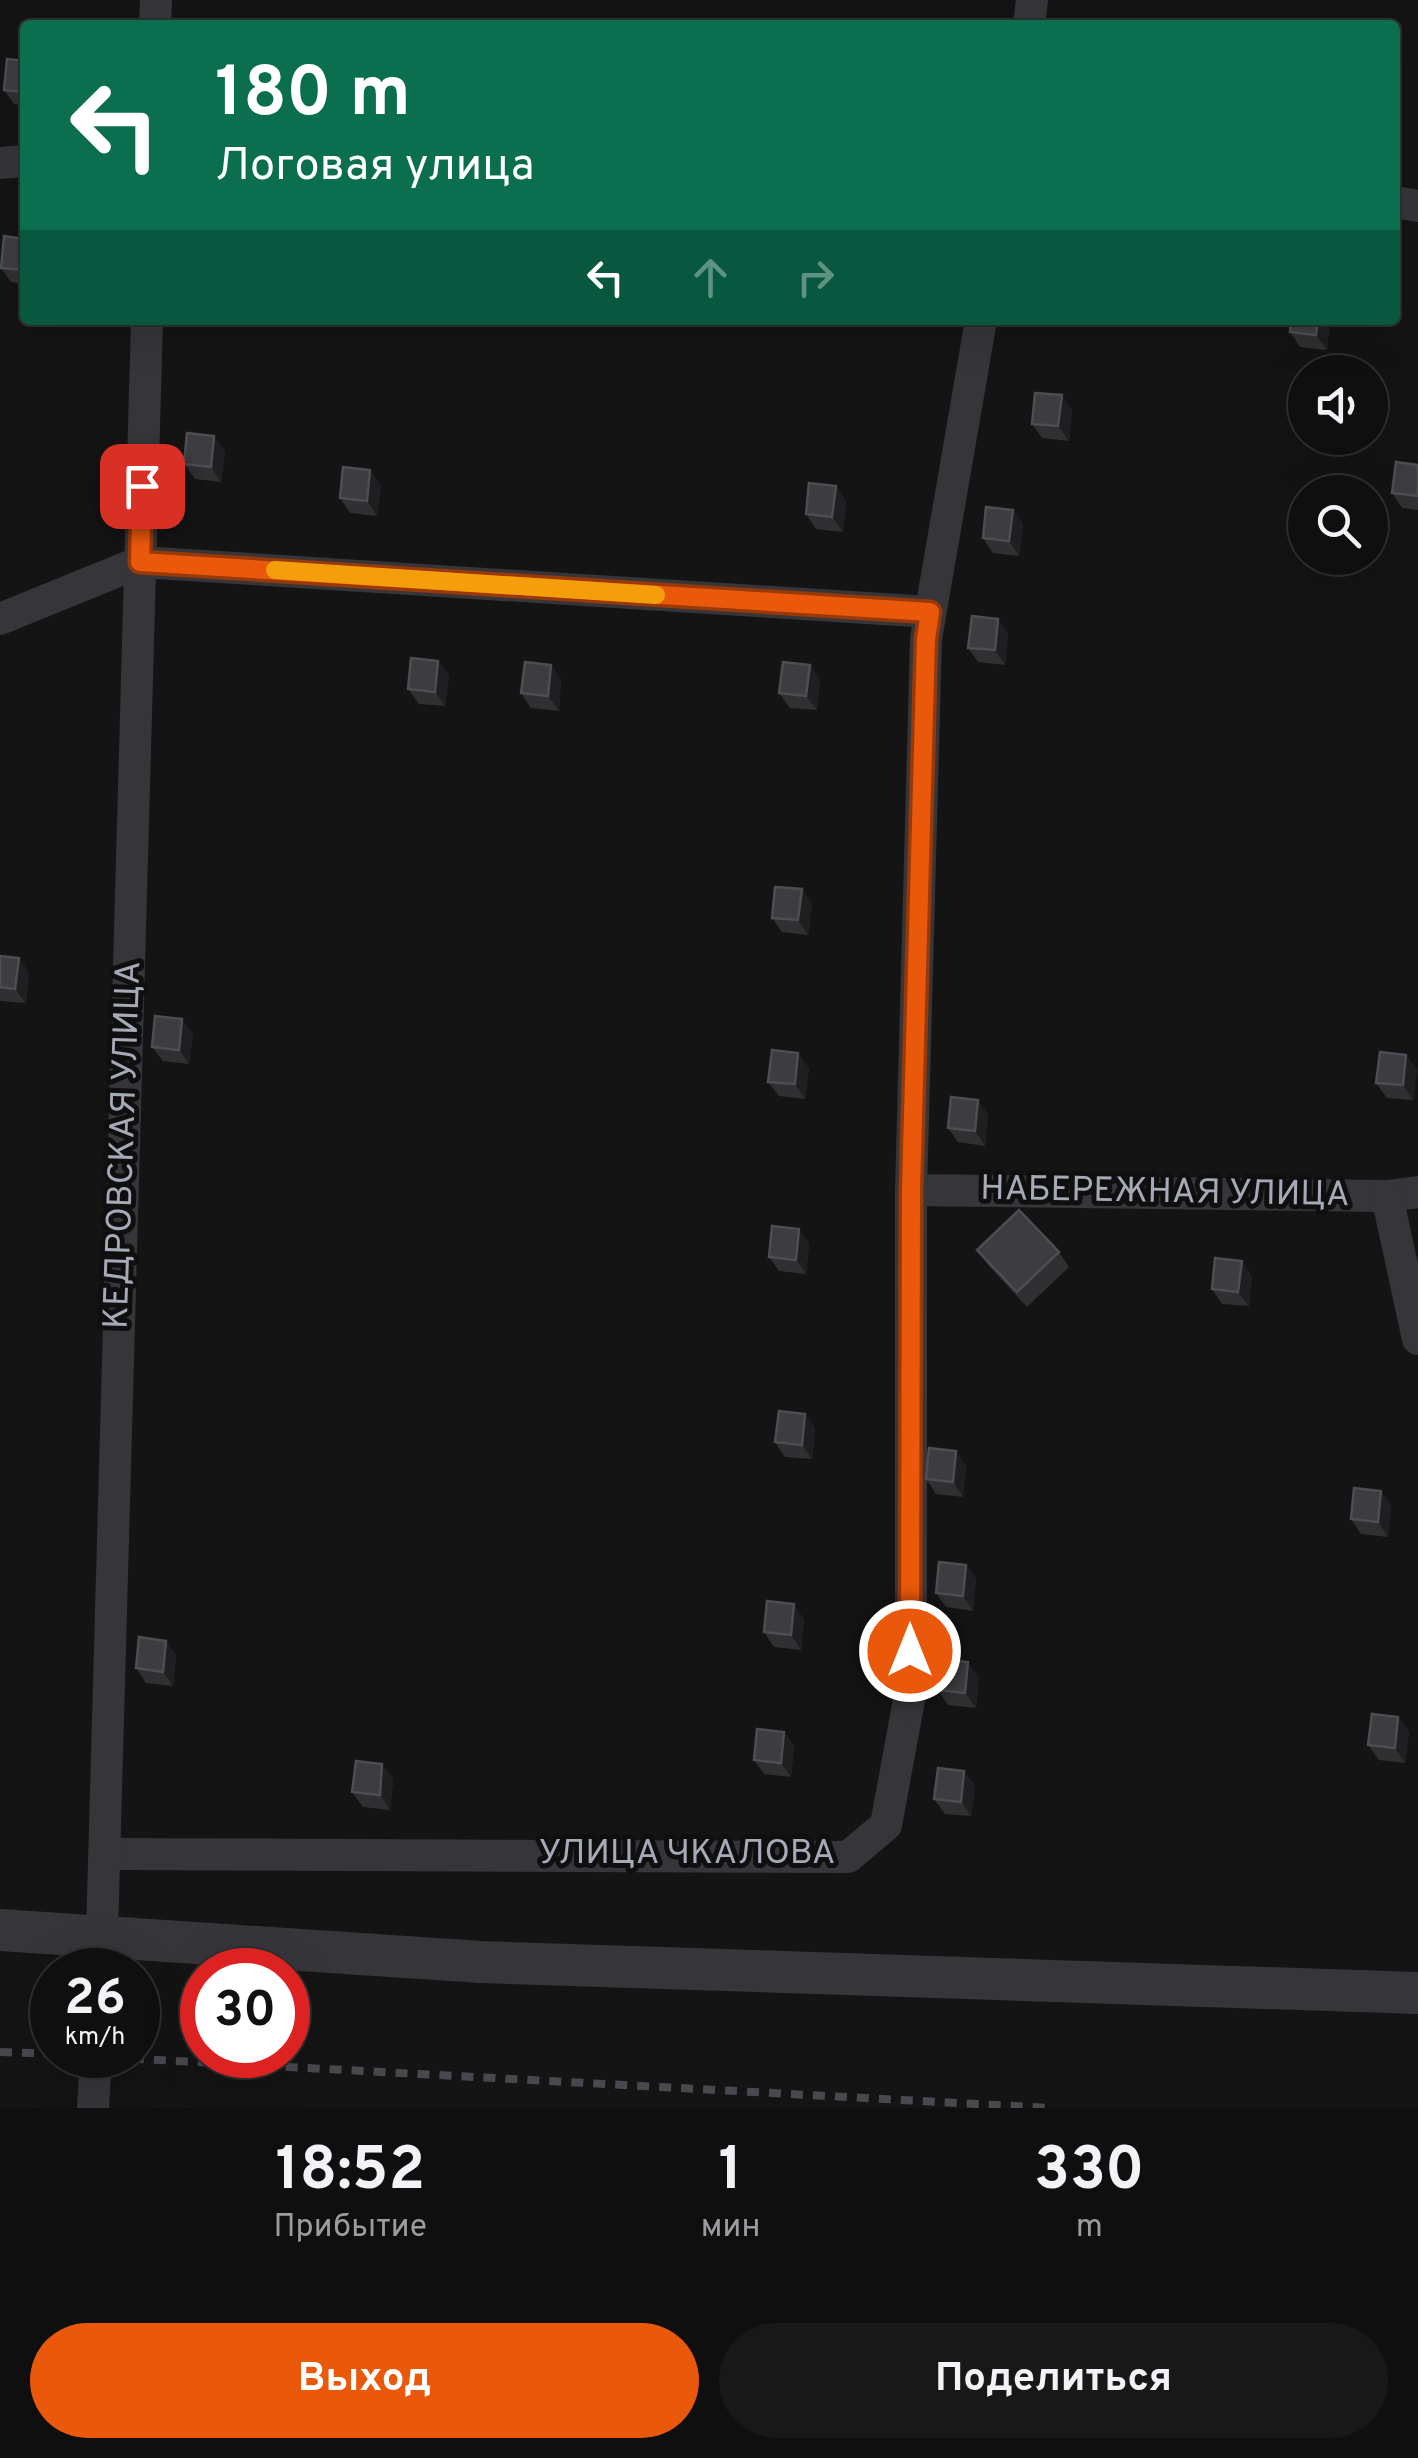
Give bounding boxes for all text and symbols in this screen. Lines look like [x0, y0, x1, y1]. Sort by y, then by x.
text: 180 m [215, 52, 411, 141]
icon: left [50, 60, 180, 190]
text: Логовая улица [215, 139, 534, 196]
icon: left [578, 250, 633, 305]
icon: ahead [683, 250, 738, 305]
icon: right [788, 250, 843, 305]
map controls [1288, 355, 1388, 575]
button: sound [1288, 355, 1388, 455]
pin [100, 444, 185, 529]
icon: arrive [115, 459, 170, 514]
button: search [1288, 475, 1388, 575]
street label: КЕДРОВСКАЯ УЛИЦА [96, 960, 152, 1330]
street label: НАБЕРЕЖНАЯ УЛИЦА [980, 1168, 1350, 1218]
position arrow [858, 1599, 962, 1703]
street label: УЛИЦА ЧКАЛОВА [539, 1832, 835, 1876]
speed limit sign: 30 [180, 1948, 310, 2078]
text: 26 [64, 1969, 126, 2032]
text: km/h [65, 2022, 125, 2054]
text: 18:52 [275, 2135, 425, 2211]
text: 1 [719, 2135, 743, 2211]
text: 330 [1034, 2135, 1144, 2211]
text: Прибытие [274, 2208, 427, 2248]
text: мин [701, 2208, 760, 2248]
text: m [1076, 2208, 1103, 2248]
button: Выход [30, 2323, 699, 2438]
button: Поделиться [719, 2323, 1388, 2438]

